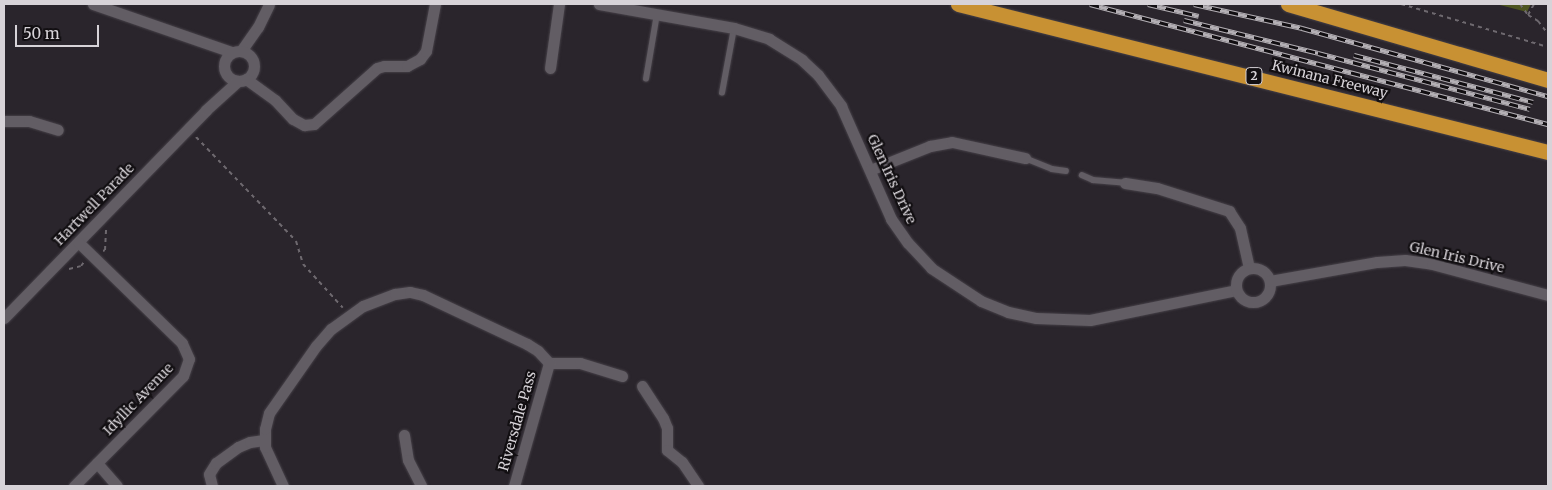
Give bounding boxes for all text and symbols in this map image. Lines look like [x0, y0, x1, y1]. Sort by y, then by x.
scale bar [18, 15, 101, 47]
text: 50 m [23, 24, 60, 43]
street label: Kwinana Freeway [1270, 56, 1390, 102]
road number: 2 [1245, 66, 1263, 85]
street label: Glen Iris Drive [864, 132, 920, 226]
street label: Hartwell Parade [51, 159, 137, 249]
street label: Glen Iris Drive [1408, 238, 1506, 276]
street label: Idyllic Avenue [99, 359, 177, 439]
street label: Riversdale Pass [495, 369, 539, 473]

